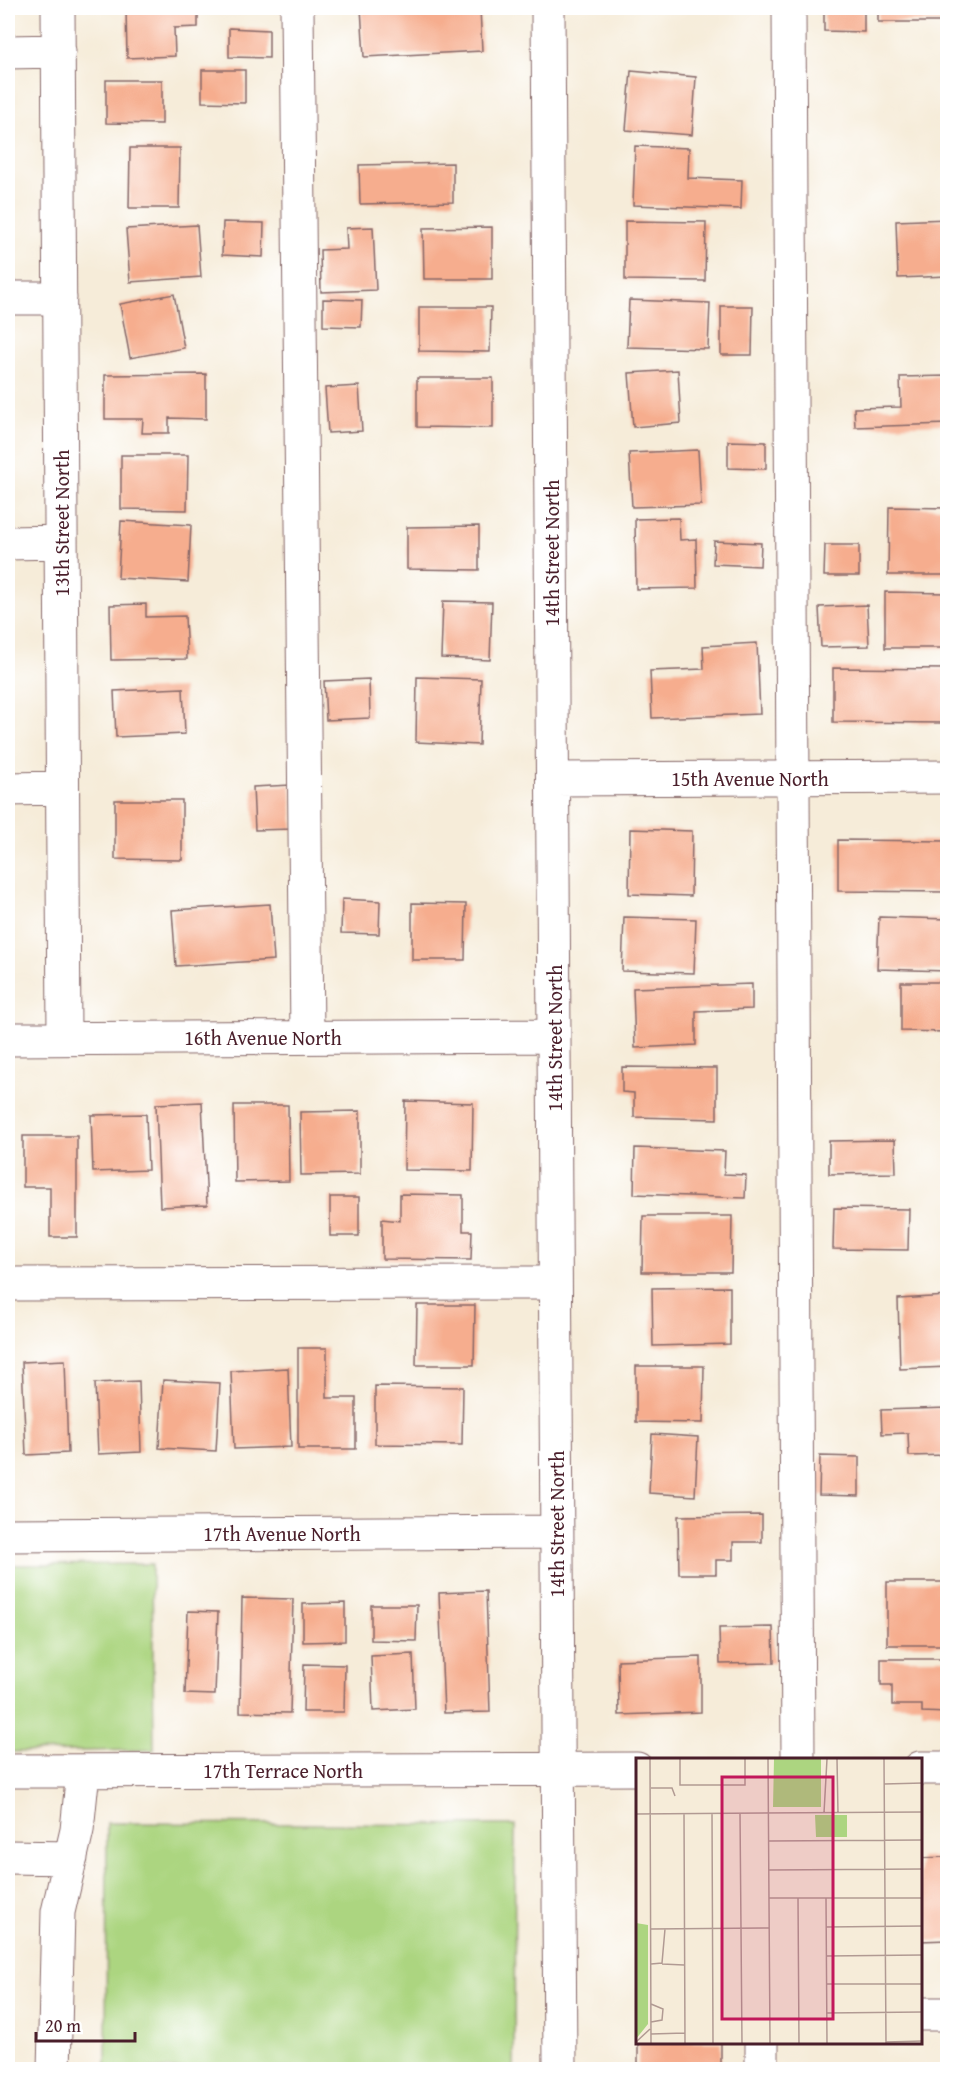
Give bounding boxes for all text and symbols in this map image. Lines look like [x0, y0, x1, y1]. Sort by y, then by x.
street label: 13th Street North [47, 450, 76, 596]
street label: 14th Street North [537, 480, 566, 626]
street label: 15th Avenue North [671, 764, 829, 793]
street label: 14th Street North [540, 965, 569, 1111]
street label: 16th Avenue North [184, 1023, 342, 1052]
street label: 14th Street North [542, 1451, 571, 1597]
street label: 17th Avenue North [203, 1519, 361, 1548]
street label: 17th Terrace North [203, 1756, 363, 1785]
inset map [636, 1758, 922, 2044]
scale bar [36, 2005, 135, 2043]
text: 20 m [45, 2012, 81, 2039]

